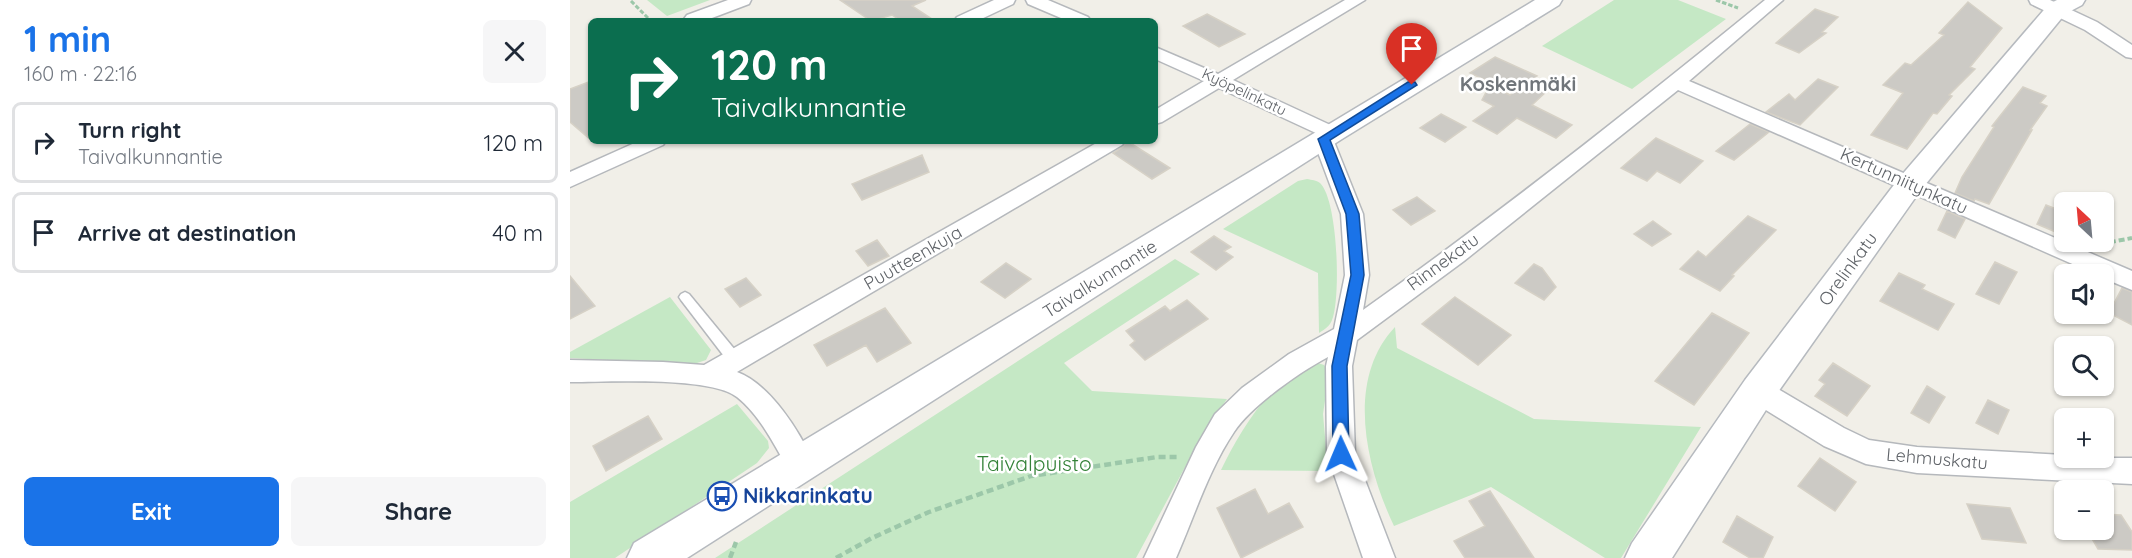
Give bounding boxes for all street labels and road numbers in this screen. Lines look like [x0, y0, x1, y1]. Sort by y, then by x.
street label: Kyöpelinkatu [1199, 64, 1289, 119]
street label: Kertunniitynkatu [1837, 142, 1972, 219]
street label: Puutteenkuja [860, 220, 966, 295]
street label: Orelinkatu [1813, 227, 1882, 310]
street label: Rinnekatu [1402, 228, 1483, 295]
street label: Taivalkunnantie [1038, 234, 1161, 323]
street label: Lehmuskatu [1885, 443, 1989, 474]

